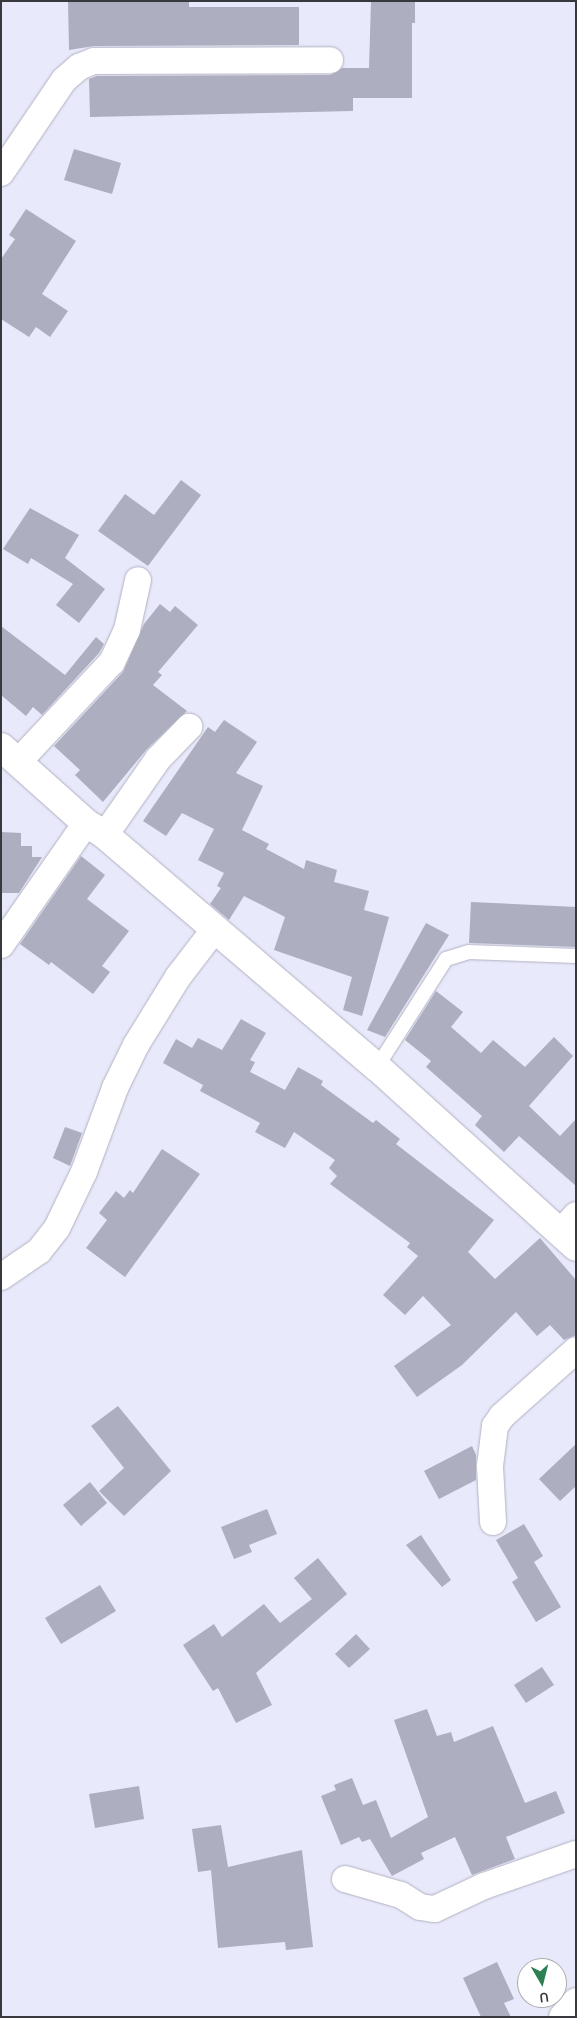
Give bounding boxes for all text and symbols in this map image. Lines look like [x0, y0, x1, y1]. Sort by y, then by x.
north arrow [517, 1958, 567, 2008]
text: U [538, 1988, 550, 2006]

